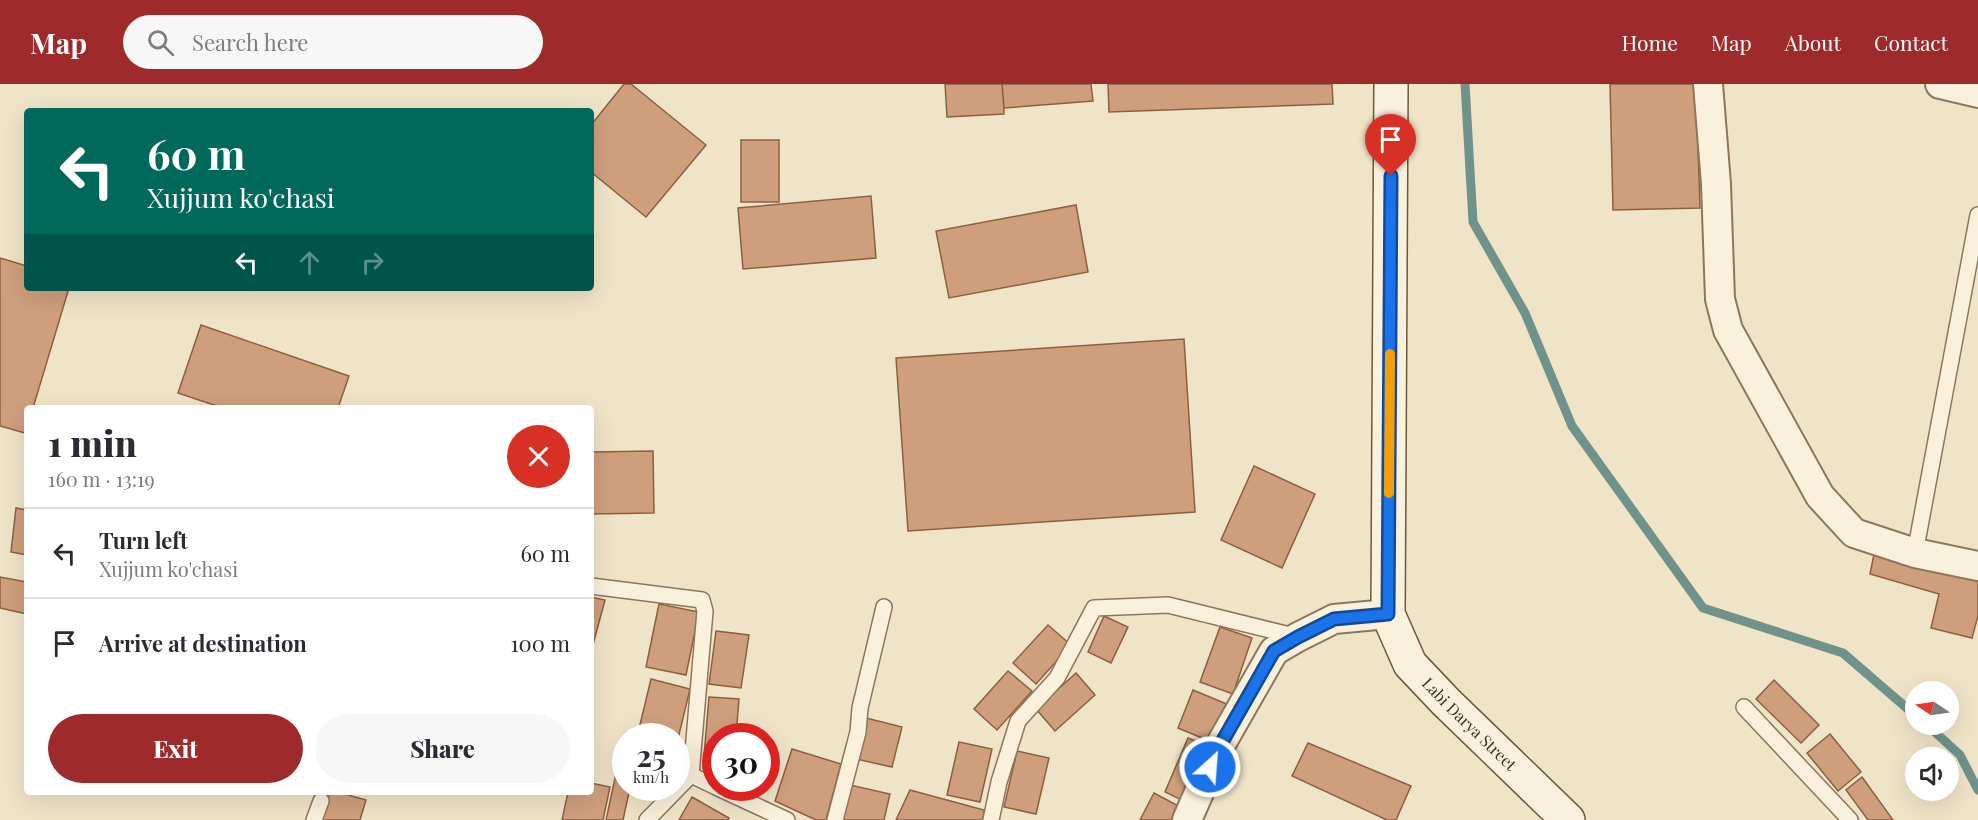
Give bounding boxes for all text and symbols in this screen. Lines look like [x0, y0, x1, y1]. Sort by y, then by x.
search box [123, 15, 543, 69]
text: Map [30, 24, 87, 61]
icon: search [144, 26, 177, 59]
text: Search here [192, 27, 308, 57]
text: Home [1622, 28, 1678, 56]
text: Map [1711, 28, 1752, 56]
text: About [1785, 28, 1841, 56]
text: Contact [1874, 28, 1948, 56]
pin [1365, 114, 1416, 176]
icon: arrive [1374, 123, 1407, 156]
text: 60 m [147, 125, 245, 181]
icon: left [48, 132, 126, 210]
text: Xujjum ko'chasi [147, 179, 335, 215]
icon: left [230, 246, 263, 279]
icon: ahead [293, 246, 326, 279]
icon: right [356, 246, 389, 279]
text: 1 min [48, 418, 137, 466]
button: close [507, 425, 570, 488]
text: 160 m · 13:19 [48, 465, 155, 492]
text: Turn left [99, 525, 188, 555]
icon: left [48, 537, 81, 570]
text: 60 m [520, 538, 570, 568]
text: Xujjum ko'chasi [99, 555, 238, 582]
icon: arrive [48, 627, 81, 660]
text: Arrive at destination [99, 628, 307, 658]
text: 100 m [510, 628, 570, 658]
street label: Labi Darya Street [1418, 673, 1522, 775]
north arrow [1905, 681, 1959, 735]
map controls [1905, 681, 1959, 801]
button: Exit [48, 714, 303, 783]
button: Share [315, 714, 570, 783]
speed limit sign: 30 [702, 723, 780, 801]
text: 25 [636, 735, 666, 775]
position arrow [1178, 735, 1242, 799]
button: sound [1905, 747, 1959, 801]
text: km/h [633, 767, 669, 787]

